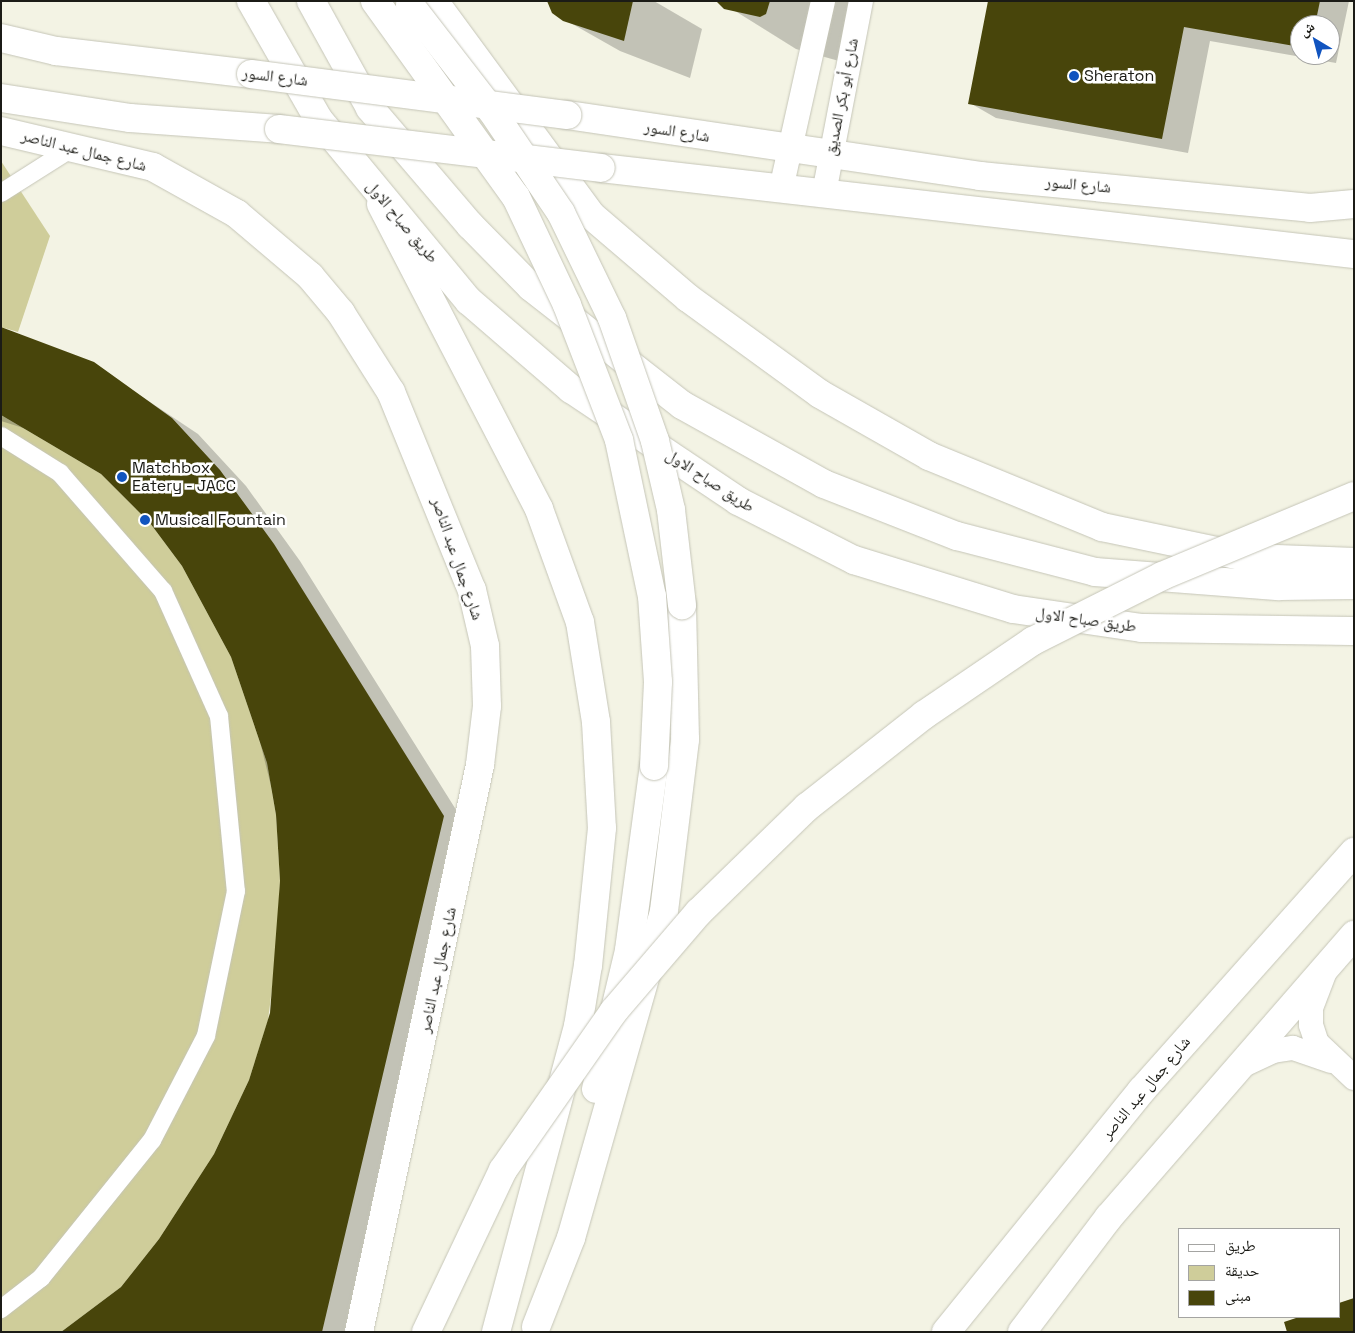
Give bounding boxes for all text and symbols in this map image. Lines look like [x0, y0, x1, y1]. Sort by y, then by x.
north arrow [1290, 15, 1340, 65]
text: ش [1295, 17, 1318, 40]
street label: شارع أبو بكر الصديق [821, 36, 863, 158]
street label: شارع السور [241, 63, 309, 91]
place label: Sheraton [1084, 66, 1154, 86]
marker: Sheraton [1068, 70, 1080, 82]
street label: شارع السور [643, 117, 711, 147]
street label: شارع جمال عبد الناصر [19, 126, 149, 176]
street label: شارع السور [1044, 173, 1112, 197]
street label: طريق صباح الاول [362, 177, 442, 267]
street label: طريق صباح الاول [662, 445, 758, 517]
place label: Matchbox Eatery - JACC [132, 458, 237, 496]
marker: Matchbox Eatery - JACC [116, 471, 128, 483]
street label: شارع جمال عبد الناصر [427, 495, 487, 623]
place label: Musical Fountain [155, 510, 286, 530]
marker: Musical Fountain [139, 514, 151, 526]
street label: طريق صباح الاول [1034, 603, 1138, 637]
street label: شارع جمال عبد الناصر [415, 905, 461, 1035]
street label: شارع جمال عبد الناصر [1097, 1033, 1195, 1143]
legend [1178, 1228, 1340, 1318]
text: طريق [1225, 1236, 1256, 1255]
text: حديقة [1225, 1261, 1259, 1280]
text: مبنى [1225, 1286, 1251, 1305]

